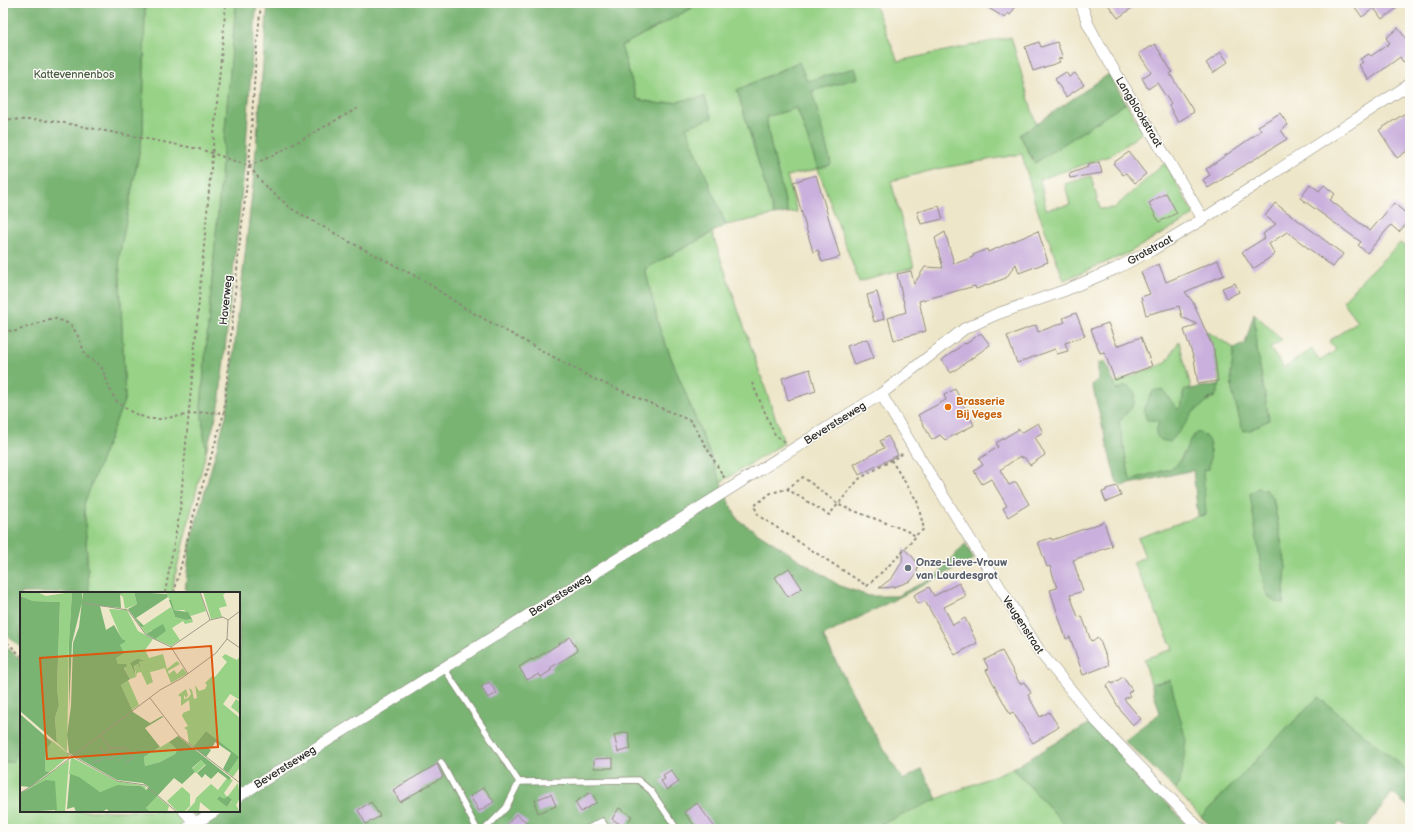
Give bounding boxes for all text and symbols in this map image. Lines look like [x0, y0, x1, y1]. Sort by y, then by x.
park label: Kattevennenbos [34, 68, 115, 81]
street label: Langblookstraat [1113, 75, 1165, 150]
street label: Grotstraat [1125, 232, 1175, 268]
street label: Haverweg [217, 274, 235, 326]
place label: Brasserie Bij Veges [956, 395, 1005, 421]
street label: Beverstseweg [802, 399, 868, 447]
marker: Brasserie Bij Veges [943, 402, 953, 412]
place label: Onze-Lieve-Vrouw van Lourdesgrot [915, 556, 1008, 582]
marker: Onze-Lieve-Vrouw van Lourdesgrot [903, 563, 913, 573]
street label: Beverstseweg [527, 571, 593, 619]
inset map [20, 592, 240, 812]
street label: Veugenstraat [1000, 594, 1047, 657]
street label: Beverstseweg [252, 743, 318, 791]

